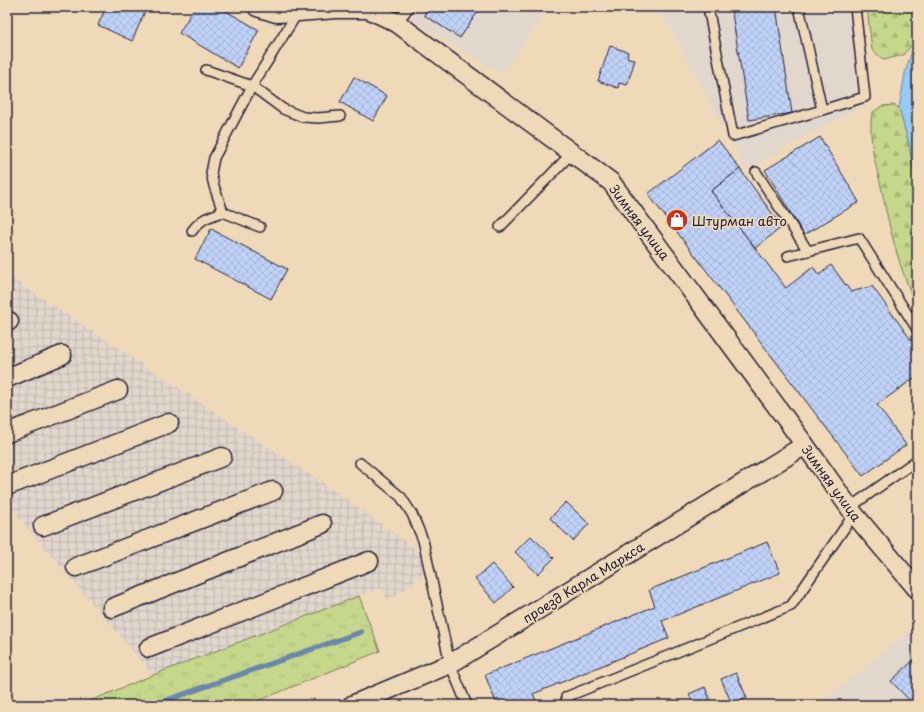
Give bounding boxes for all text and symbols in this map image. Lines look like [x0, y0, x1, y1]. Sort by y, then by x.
street label: Зимняя улица [605, 180, 675, 264]
shop icon: Штурман авто [664, 207, 690, 233]
place label: Штурман авто [692, 211, 787, 230]
street label: Зимняя улица [798, 441, 867, 526]
street label: проезд Карла Маркса [519, 536, 648, 627]

